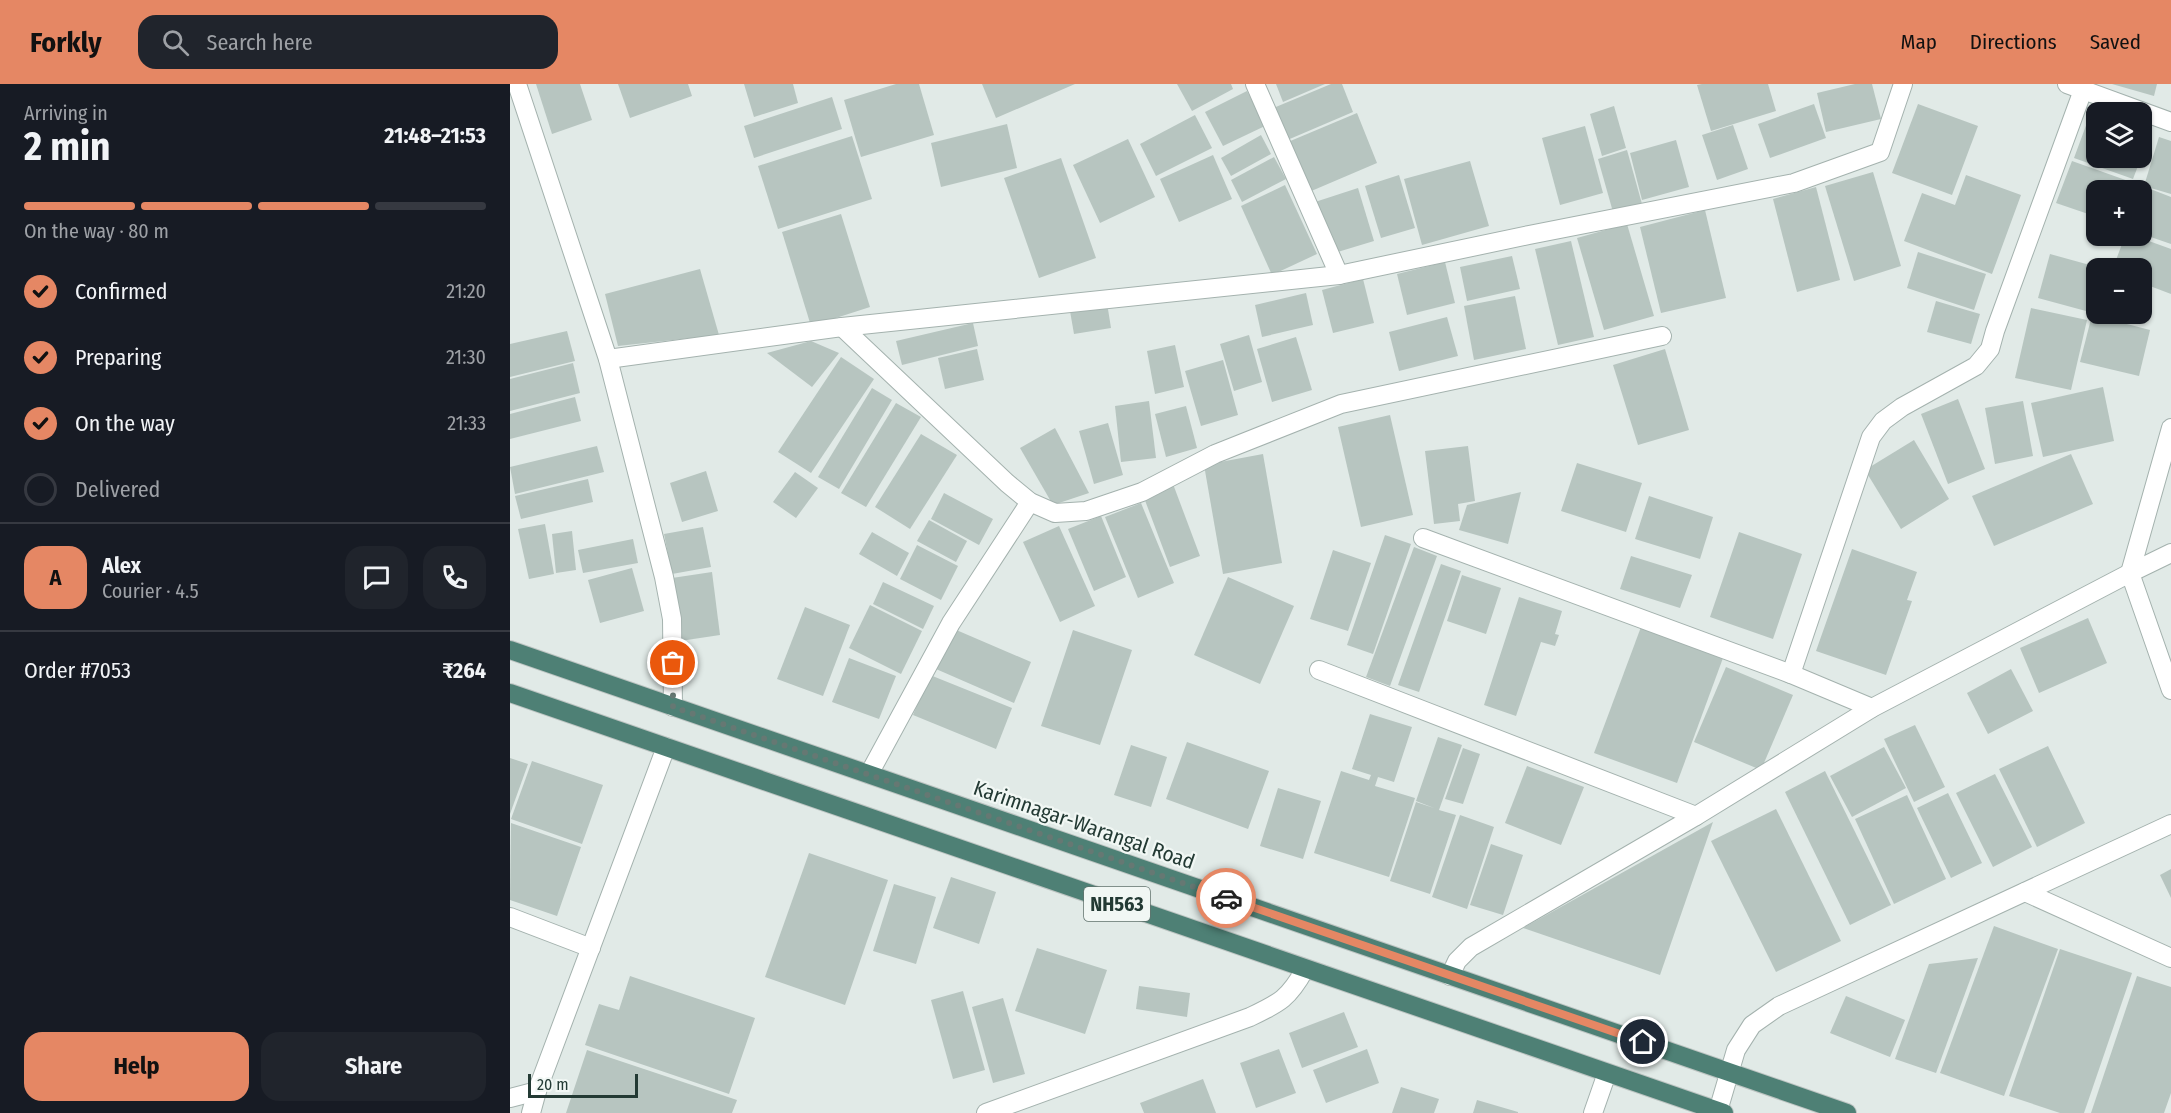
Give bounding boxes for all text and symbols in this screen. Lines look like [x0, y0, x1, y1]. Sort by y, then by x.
search box [138, 15, 558, 69]
text: Forkly [30, 26, 102, 59]
icon: search [159, 26, 192, 59]
text: Search here [207, 29, 313, 56]
text: Map [1900, 29, 1937, 55]
text: Directions [1970, 29, 2057, 55]
text: Saved [2090, 29, 2141, 55]
text: Arriving in [24, 101, 108, 125]
map controls [2086, 102, 2152, 324]
button: layers [2086, 102, 2152, 168]
text: 21:48–21:53 [384, 122, 486, 149]
text: 2 min [24, 124, 110, 170]
button: + [2086, 180, 2152, 246]
text: On the way · 80 m [24, 219, 169, 243]
button: − [2086, 258, 2152, 324]
icon: check [24, 275, 57, 308]
text: Confirmed [75, 278, 168, 305]
text: 21:20 [446, 279, 486, 303]
icon: check [24, 341, 57, 374]
text: Preparing [75, 344, 161, 371]
text: 21:30 [446, 345, 486, 369]
icon: check [24, 407, 57, 440]
text: On the way [75, 410, 175, 437]
text: 21:33 [447, 411, 486, 435]
text: Delivered [75, 476, 160, 503]
button: chat [345, 546, 408, 609]
button: phone [423, 546, 486, 609]
text: Alex [102, 552, 141, 579]
text: A [50, 564, 61, 591]
text: Courier · 4.5 [102, 579, 199, 603]
pin [647, 637, 698, 688]
icon: bag [656, 646, 689, 679]
text: Order #7053 [24, 657, 131, 684]
text: ₹264 [442, 657, 486, 684]
street label: Karimnagar-Warangal Road [970, 775, 1198, 875]
courier [1196, 868, 1256, 928]
icon: car [1210, 882, 1243, 915]
road number: NH563 [1084, 887, 1150, 921]
pin [1617, 1016, 1668, 1067]
icon: home [1626, 1025, 1659, 1058]
button: Help [24, 1032, 249, 1101]
button: Share [261, 1032, 486, 1101]
scale bar [528, 1071, 638, 1098]
text: 20 m [537, 1075, 568, 1094]

